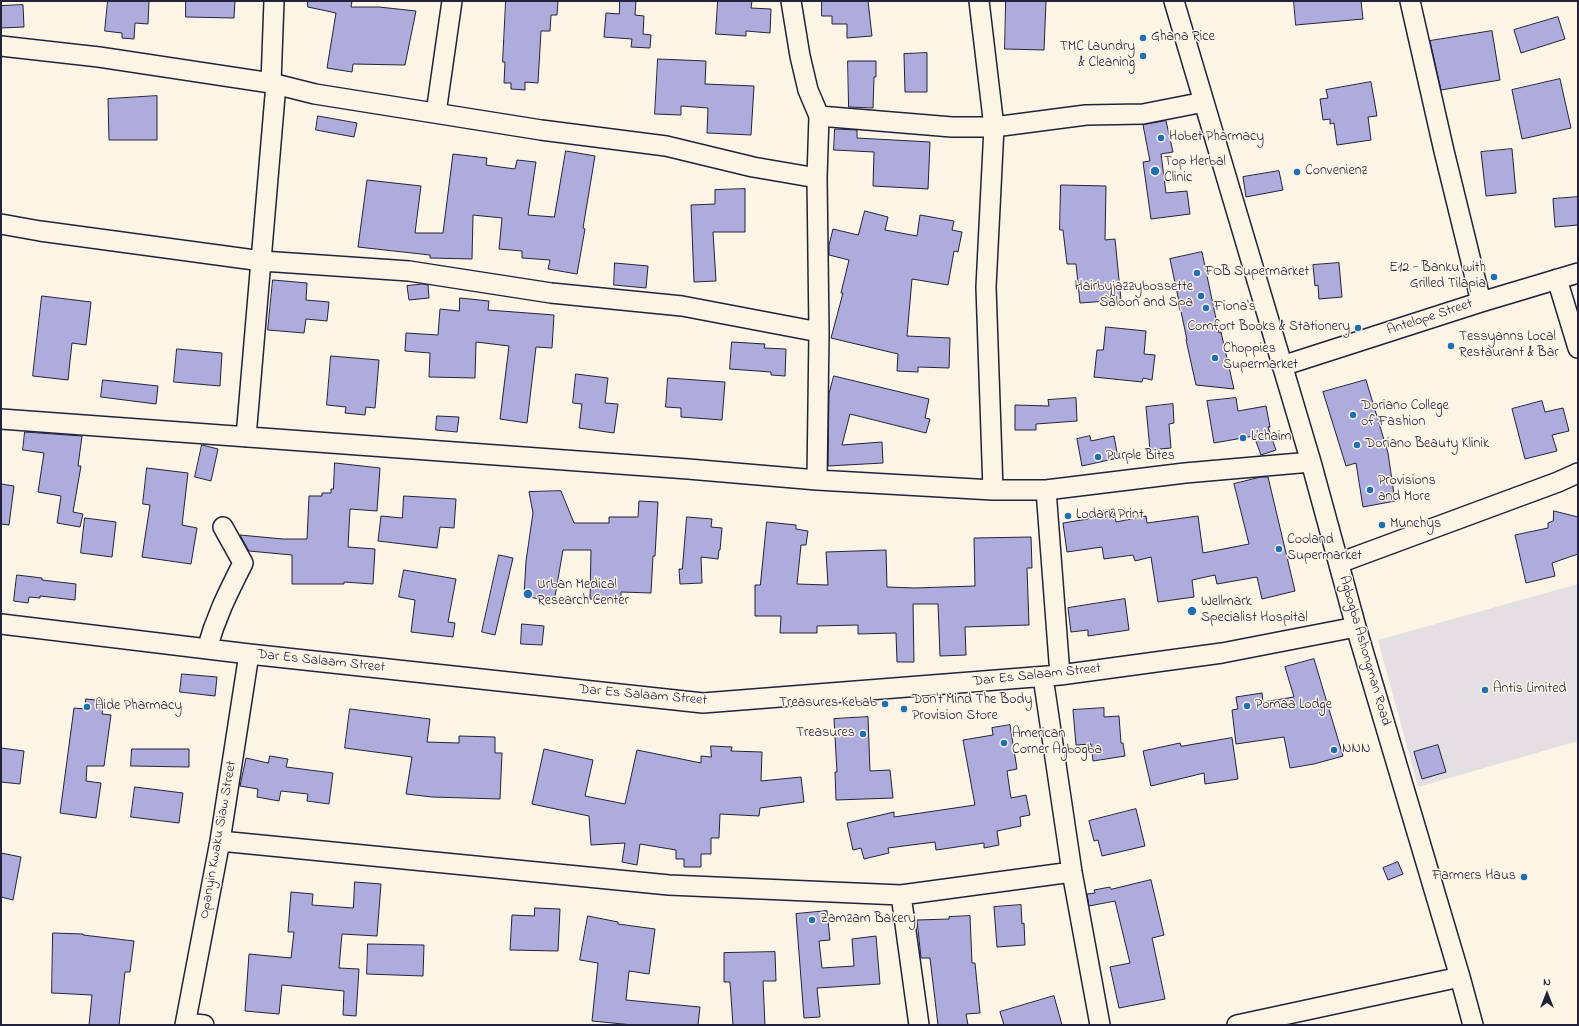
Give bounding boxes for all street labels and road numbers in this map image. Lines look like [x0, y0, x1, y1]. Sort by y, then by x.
street label: Antelope Street [1385, 296, 1475, 340]
street label: Agbogba Ashongman Road [1335, 574, 1393, 728]
street label: Dar Es Salaam Street [256, 647, 386, 677]
street label: Dar Es Salaam Street [972, 661, 1102, 691]
street label: Dar Es Salaam Street [578, 682, 708, 710]
street label: Opanyin Kwaku Siaw Street [197, 760, 241, 920]

